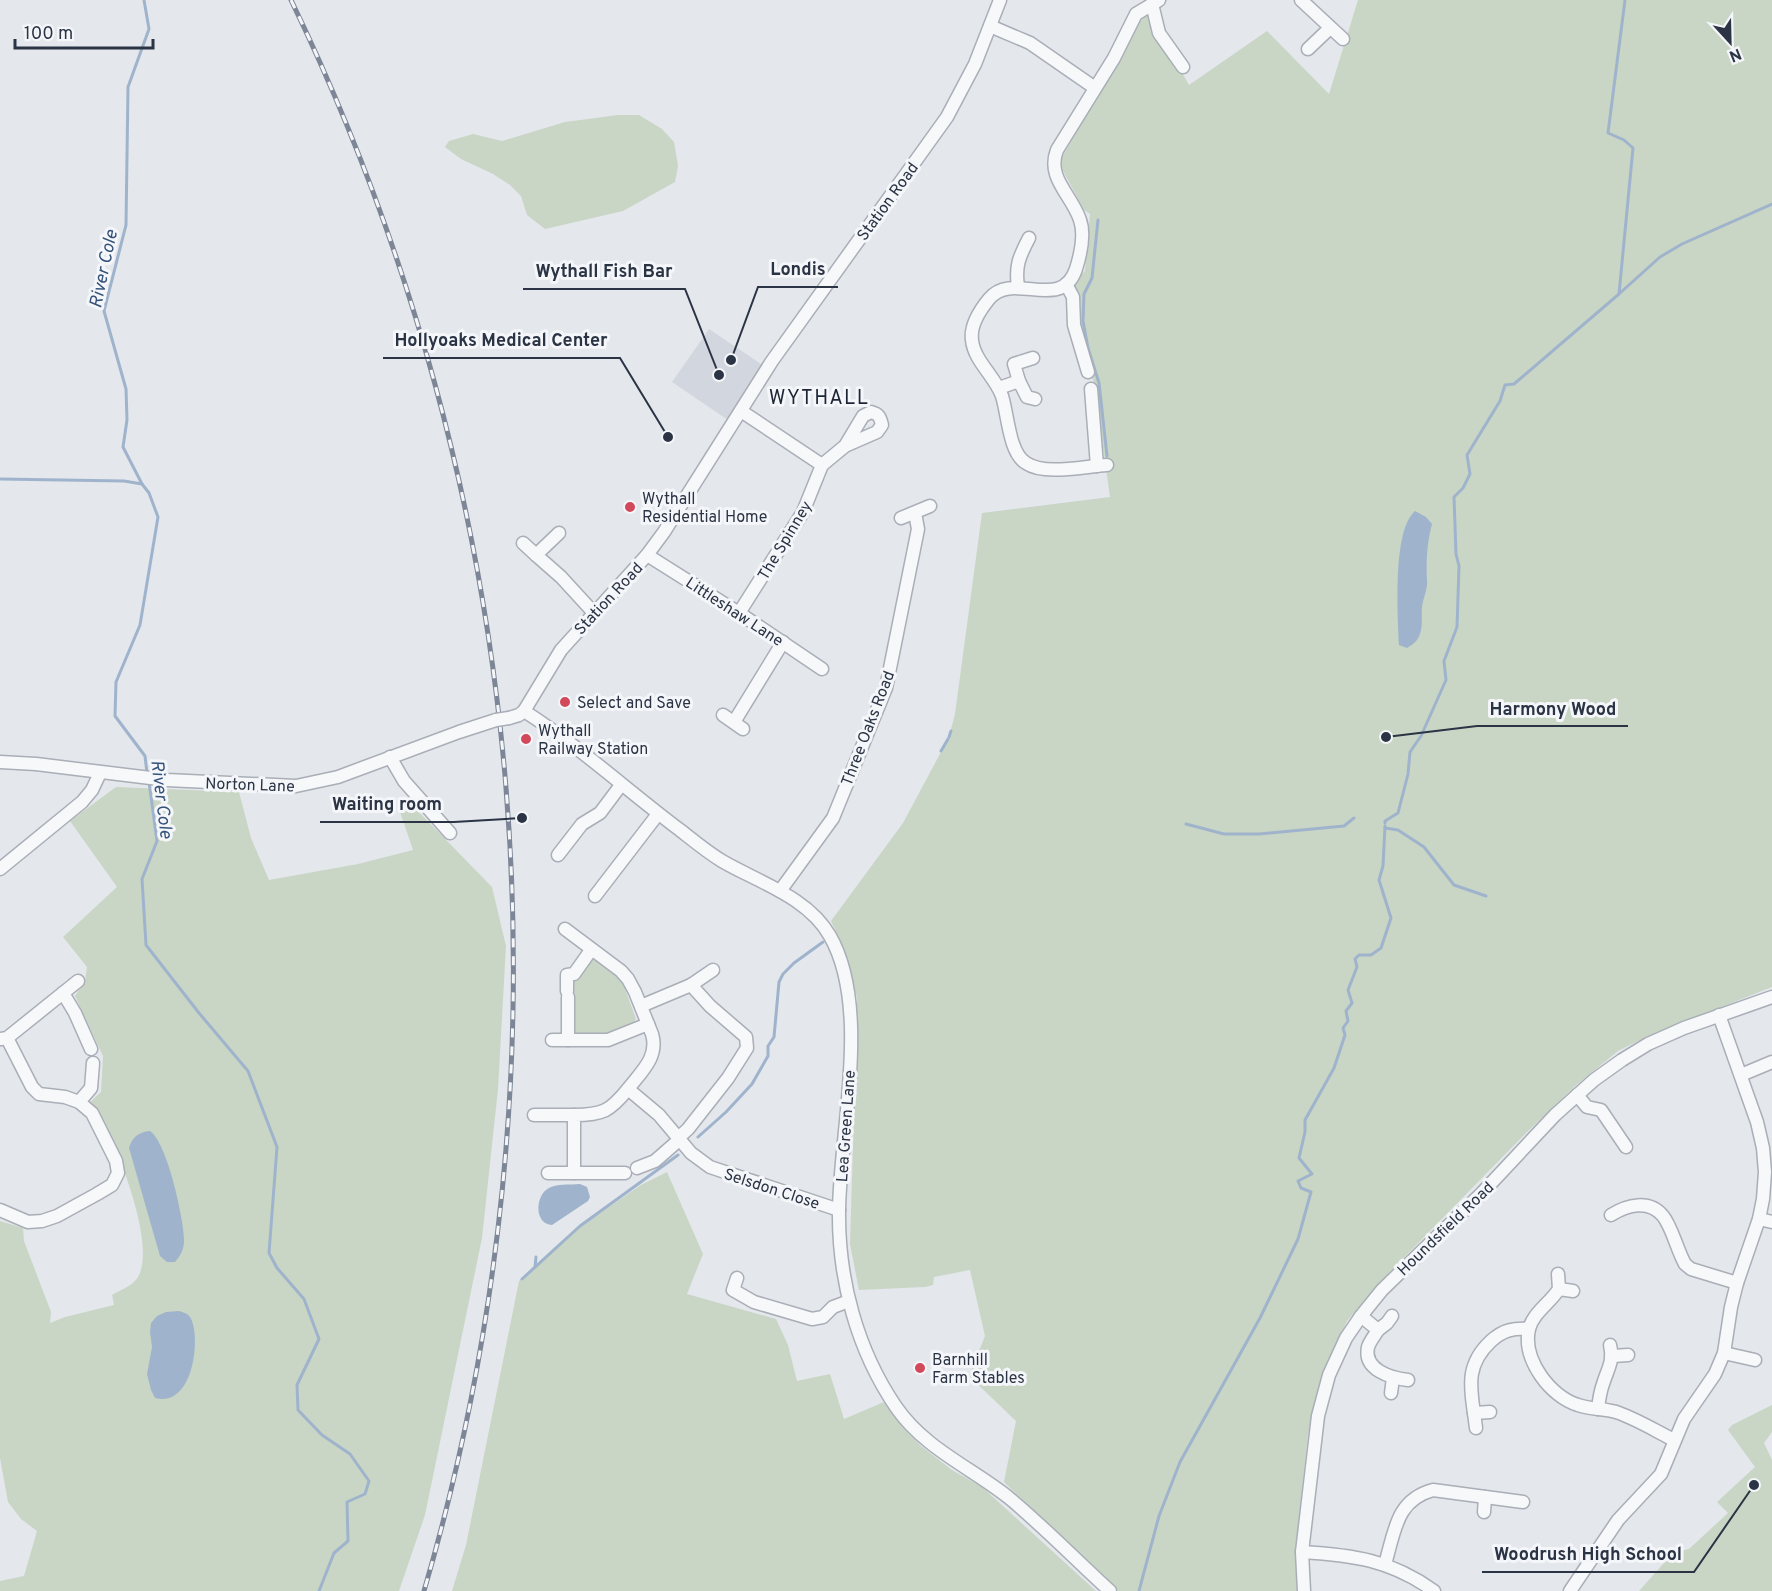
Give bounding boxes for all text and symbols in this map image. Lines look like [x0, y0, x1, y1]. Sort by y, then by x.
scale bar [15, 12, 153, 50]
north arrow [1700, 12, 1760, 72]
text: 100 m [24, 23, 73, 46]
text: N [1726, 43, 1744, 65]
street label: Station Road [854, 159, 924, 245]
water label: River Cole [85, 227, 124, 310]
callout: Londis [758, 251, 838, 287]
callout: Wythall Fish Bar [523, 253, 685, 289]
text: Londis [770, 259, 826, 282]
text: Wythall Fish Bar [535, 261, 673, 284]
callout: Hollyoaks Medical Center [383, 322, 620, 358]
text: Hollyoaks Medical Center [394, 330, 608, 353]
district label: WYTHALL [769, 386, 869, 412]
place label: Wythall Residential Home [642, 490, 767, 528]
street label: The Spinney [754, 498, 817, 584]
marker: Wythall Residential Home [623, 500, 637, 514]
street label: Station Road [571, 559, 648, 640]
street label: Littleshaw Lane [681, 574, 787, 652]
street label: Three Oaks Road [838, 668, 900, 789]
callout: Harmony Wood [1477, 690, 1628, 726]
place label: Select and Save [577, 694, 691, 714]
marker: Select and Save [558, 695, 572, 709]
text: Harmony Wood [1489, 699, 1617, 722]
place label: Wythall Railway Station [538, 722, 648, 760]
marker: Wythall Railway Station [519, 732, 533, 746]
water label: River Cole [144, 758, 177, 841]
street label: Norton Lane [205, 774, 295, 798]
callout: Waiting room [320, 786, 454, 822]
text: Waiting room [332, 794, 442, 817]
street label: Lea Green Lane [833, 1069, 861, 1183]
street label: Selsdon Close [721, 1165, 822, 1215]
street label: Houndsfield Road [1394, 1178, 1499, 1281]
place label: Barnhill Farm Stables [932, 1351, 1025, 1389]
marker: Barnhill Farm Stables [913, 1361, 927, 1375]
callout: Woodrush High School [1482, 1536, 1694, 1572]
text: Woodrush High School [1494, 1544, 1682, 1567]

